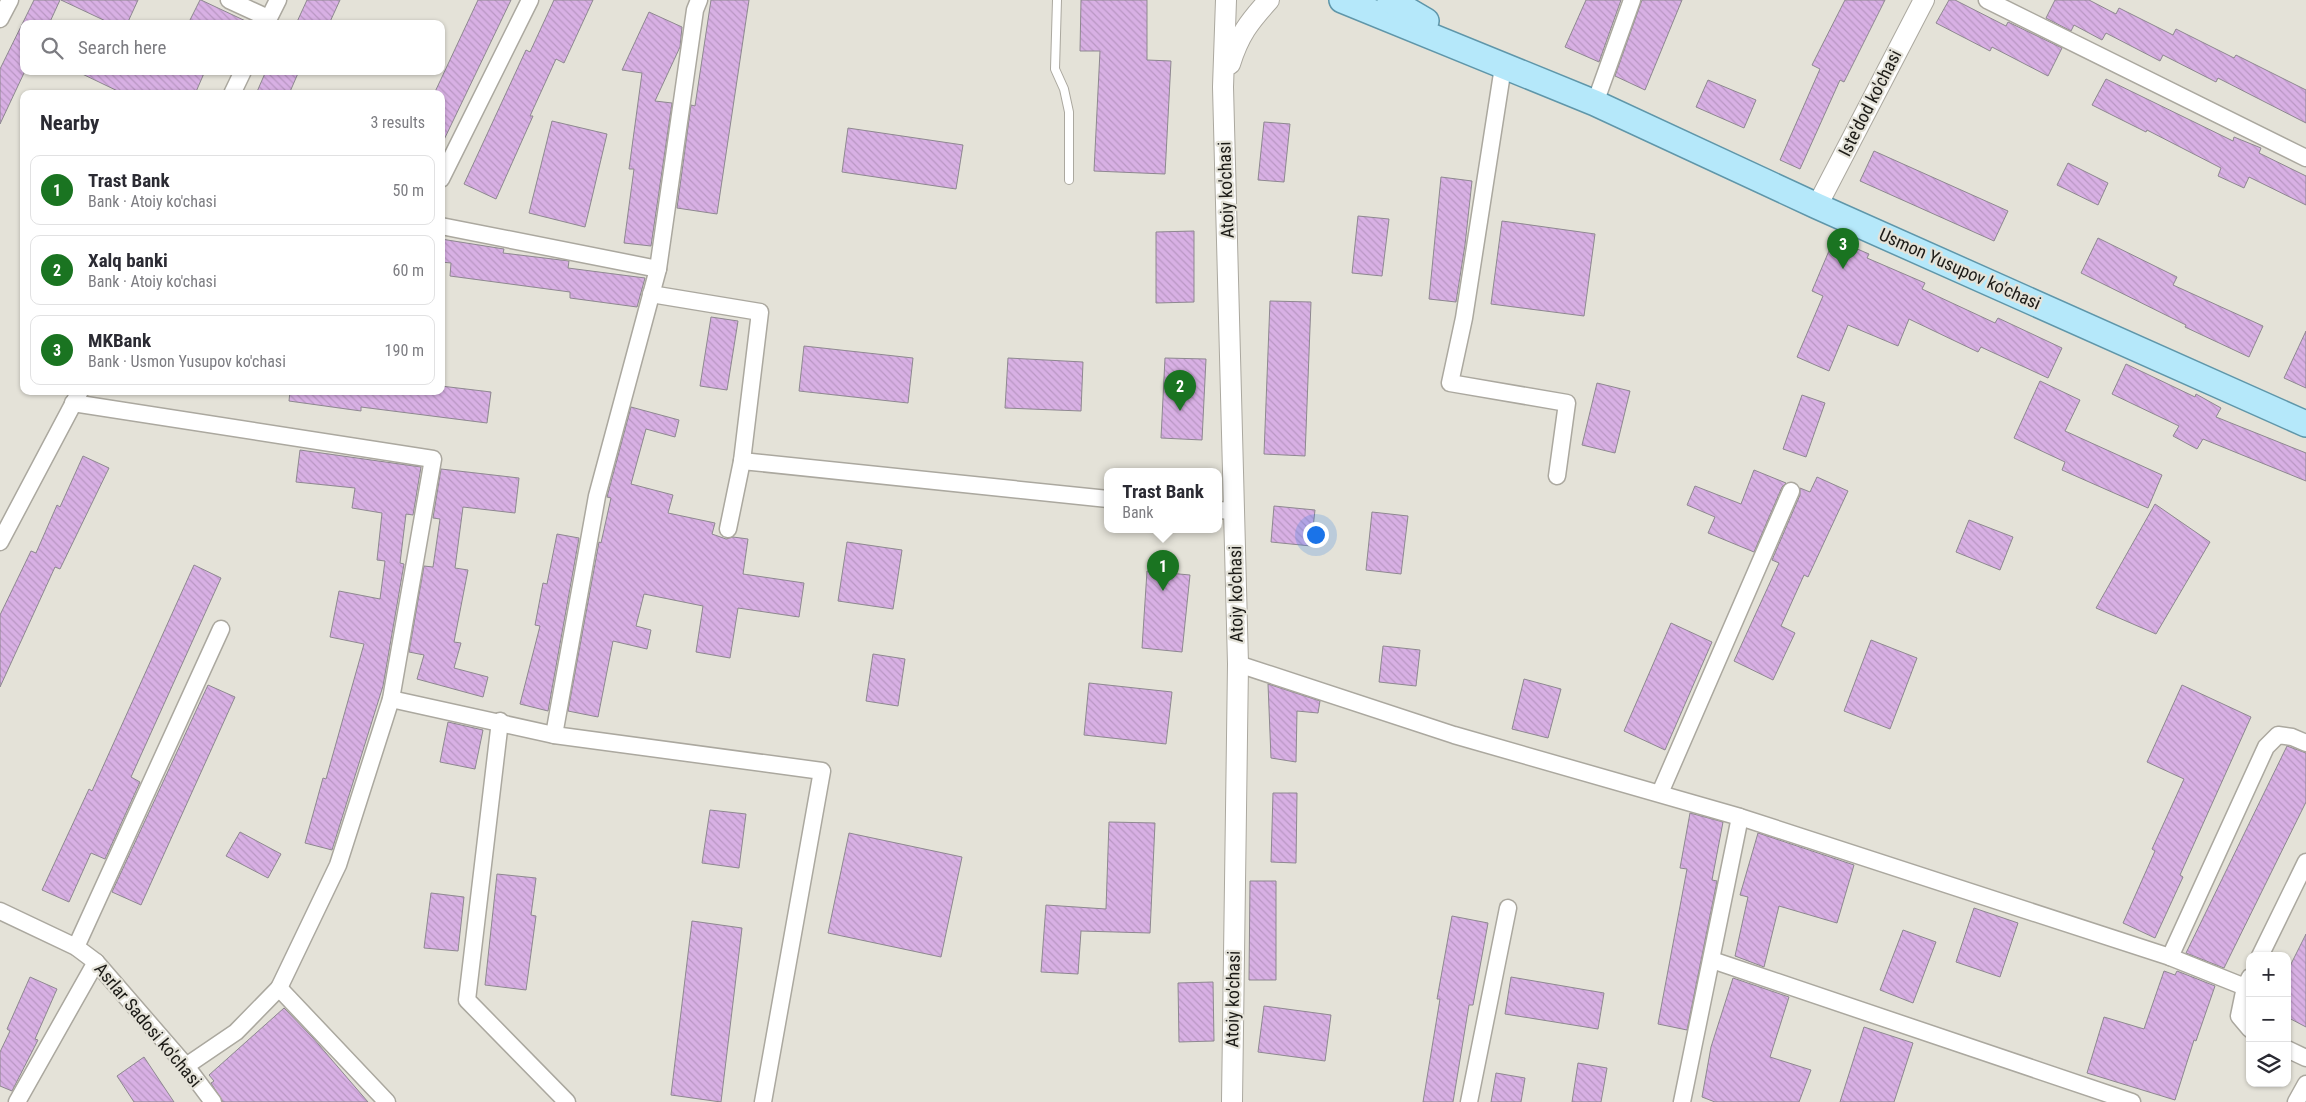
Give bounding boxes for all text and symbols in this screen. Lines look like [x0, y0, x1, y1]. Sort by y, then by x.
search box [20, 20, 445, 75]
icon: search [38, 34, 66, 62]
text: Search here [78, 36, 166, 59]
street label: Iste'dod ko'chasi [1834, 46, 1905, 159]
text: Nearby [40, 111, 99, 135]
text: 3 results [370, 113, 425, 132]
street label: Atoiy ko'chasi [1213, 141, 1238, 239]
text: Trast Bank [88, 169, 170, 192]
text: 1 [53, 181, 61, 200]
text: 50 m [392, 181, 424, 200]
text: Bank · Atoiy ko'chasi [88, 192, 217, 211]
street label: Usmon Yusupov ko'chasi [1876, 223, 2044, 314]
pin: 3 [1827, 228, 1859, 269]
text: Xalq banki [88, 249, 168, 272]
text: 2 [53, 261, 61, 280]
text: 60 m [392, 261, 424, 280]
text: Bank · Atoiy ko'chasi [88, 272, 217, 291]
text: MKBank [88, 329, 151, 352]
text: 3 [53, 341, 61, 360]
text: 190 m [385, 341, 424, 360]
text: Bank · Usmon Yusupov ko'chasi [88, 352, 286, 371]
pin: 2 [1164, 370, 1196, 411]
popup [1104, 468, 1222, 533]
text: Trast Bank [1122, 480, 1204, 503]
text: Bank [1122, 503, 1154, 522]
your location [1303, 522, 1329, 548]
street label: Atoiy ko'chasi [1224, 545, 1247, 643]
pin: 1 [1147, 550, 1179, 591]
street label: Atoiy ko'chasi [1221, 950, 1244, 1048]
map controls [2246, 952, 2291, 1087]
button: + [2246, 952, 2291, 997]
street label: Asrlar Sadosi ko'chasi [90, 958, 206, 1091]
button: − [2246, 997, 2291, 1042]
button: layers [2246, 1042, 2291, 1087]

